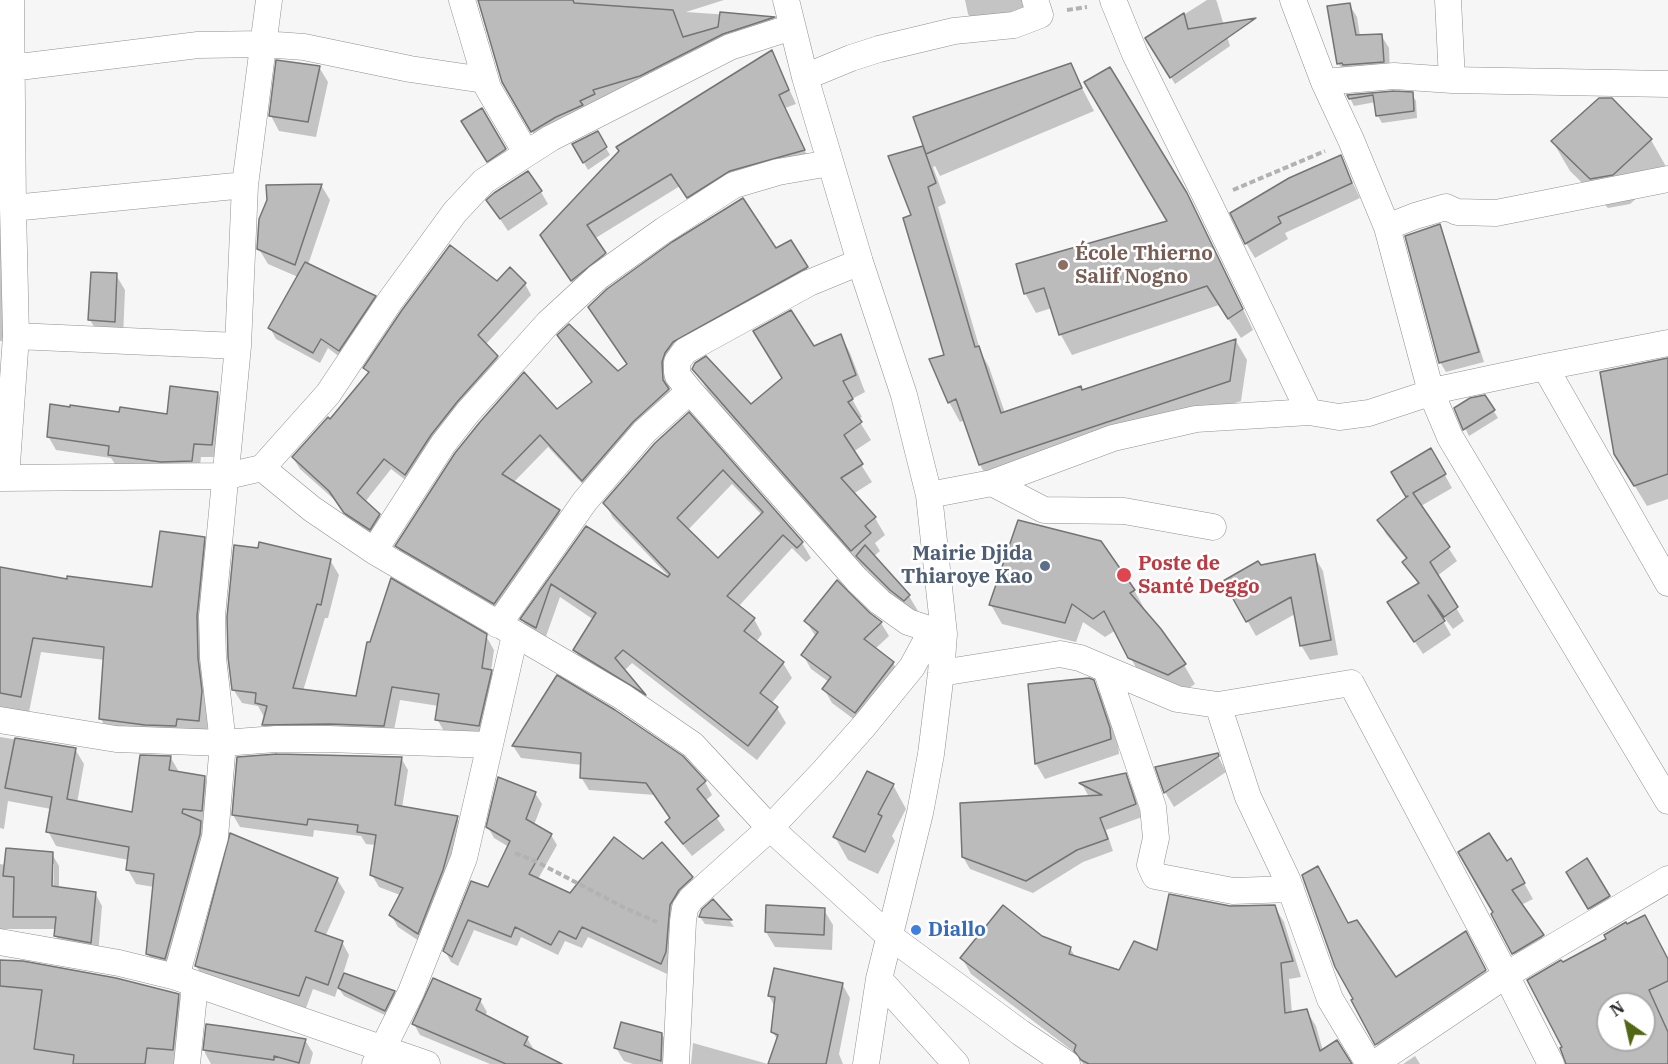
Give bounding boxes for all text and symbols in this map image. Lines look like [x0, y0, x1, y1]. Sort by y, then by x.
place label: École Thierno Salif Nogno [1075, 242, 1213, 289]
marker: École Thierno Salif Nogno [1056, 258, 1070, 272]
place label: Mairie Djida Thiaroye Kao [901, 542, 1033, 589]
place label: Poste de Santé Deggo [1138, 552, 1260, 599]
marker: Mairie Djida Thiaroye Kao [1038, 559, 1052, 573]
marker: Poste de Santé Deggo [1115, 566, 1133, 584]
place label: Diallo [928, 918, 986, 942]
marker: Diallo [909, 923, 923, 937]
north arrow [1596, 992, 1656, 1052]
text: N [1606, 997, 1628, 1021]

